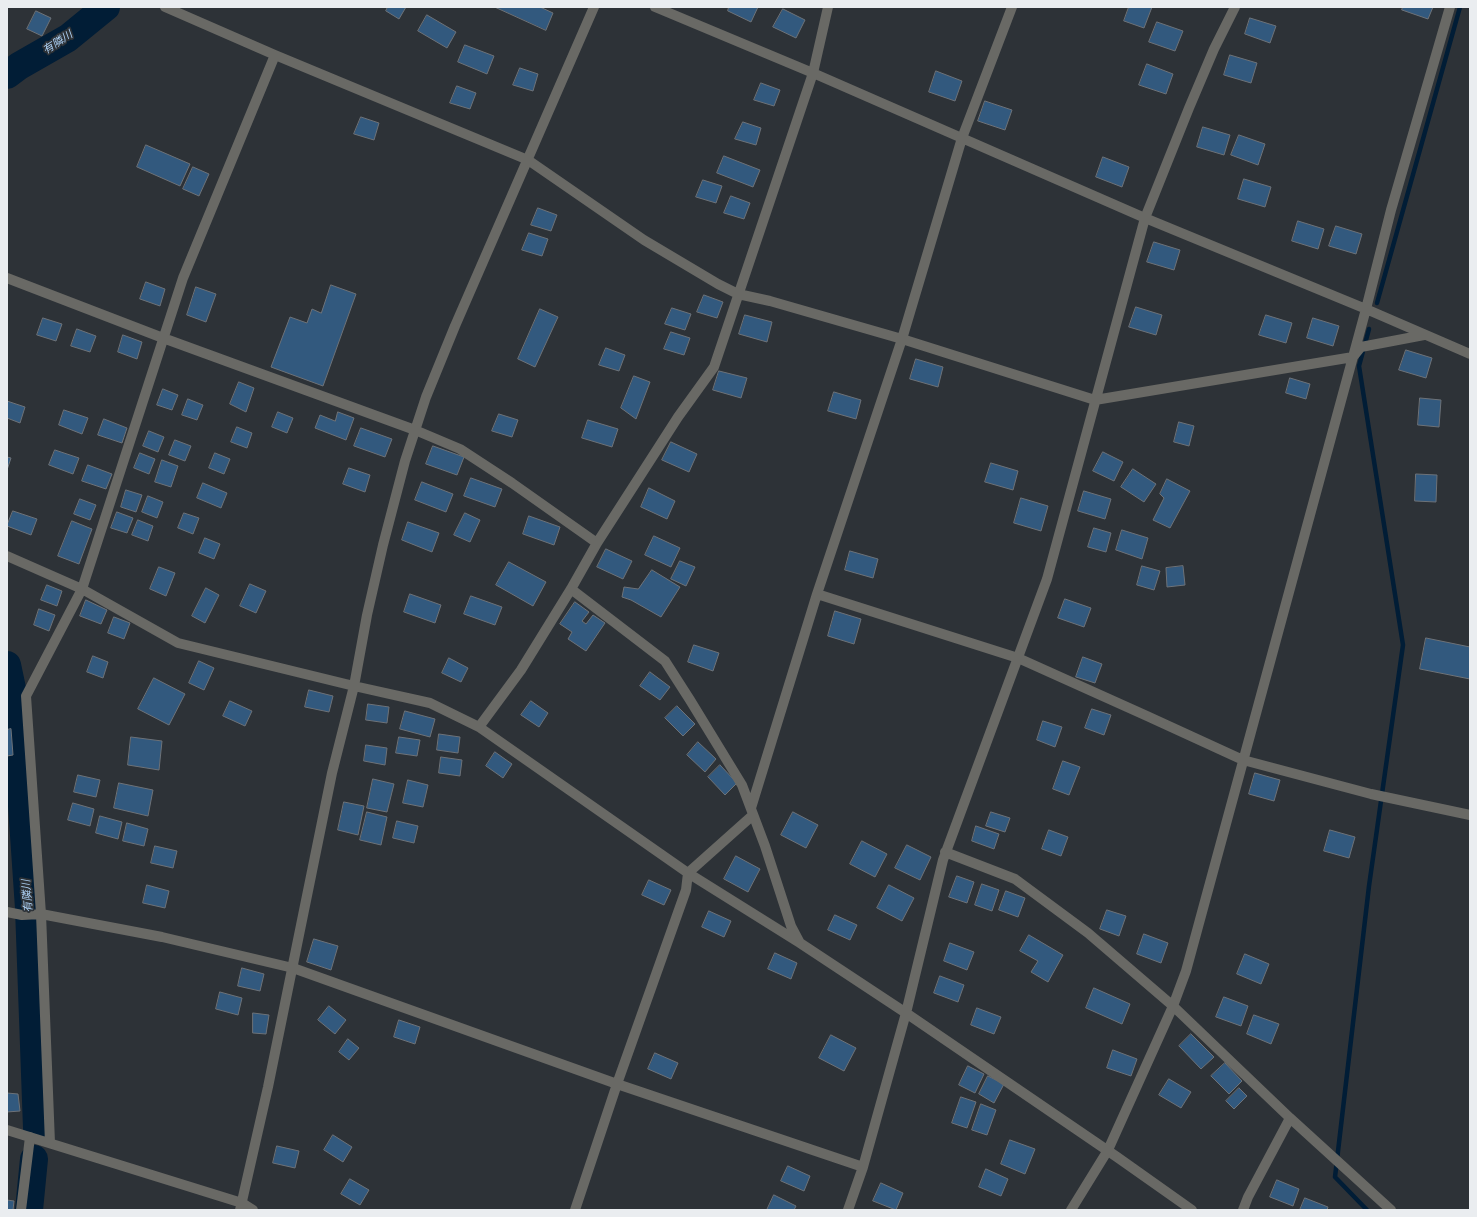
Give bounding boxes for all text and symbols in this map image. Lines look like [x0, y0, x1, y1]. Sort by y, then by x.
water label: 有隣川 [41, 28, 75, 58]
water label: 有隣川 [20, 879, 36, 913]

